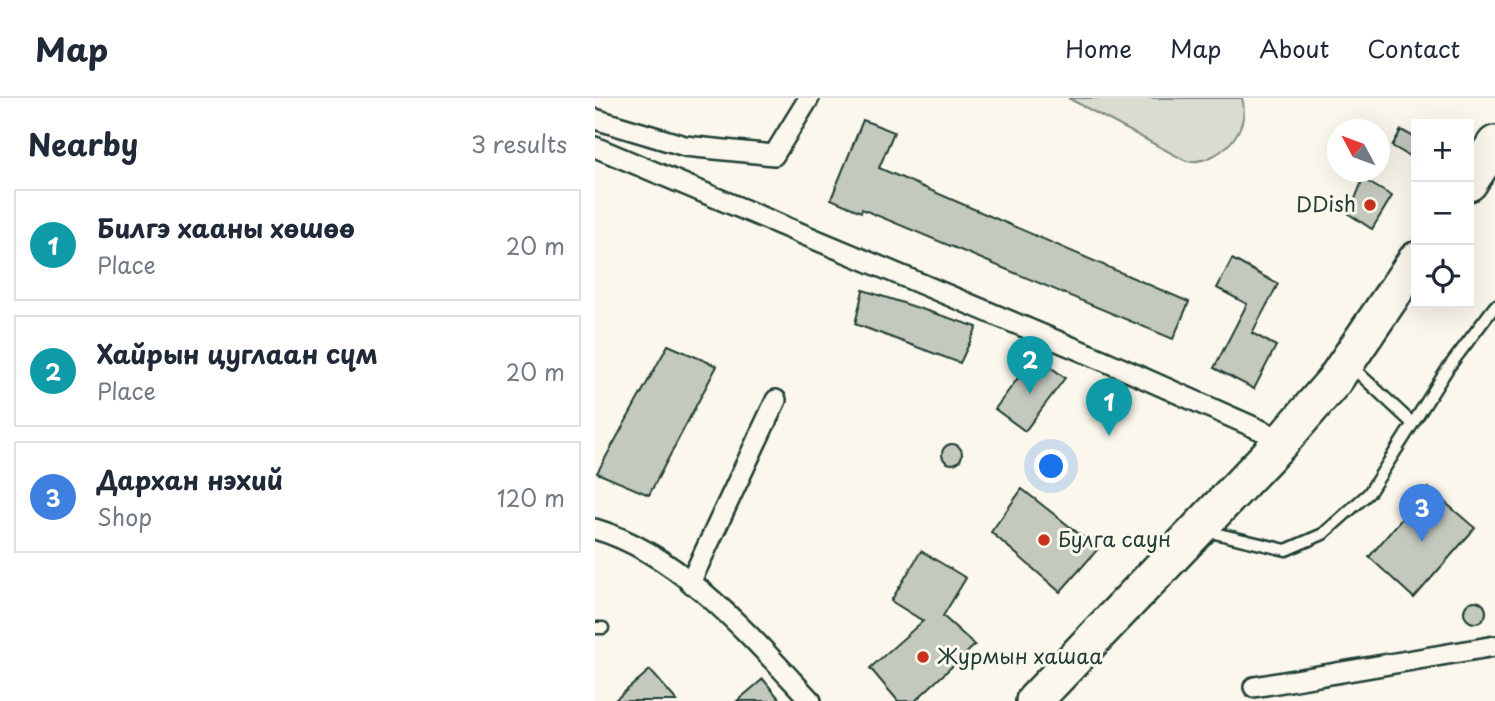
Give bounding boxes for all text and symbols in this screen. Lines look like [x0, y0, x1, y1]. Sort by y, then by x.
text: Map [35, 23, 108, 73]
text: Home [1065, 30, 1132, 66]
text: Map [1170, 30, 1221, 66]
text: About [1259, 30, 1329, 66]
text: Contact [1367, 30, 1460, 66]
north arrow [1327, 119, 1390, 182]
map controls [1411, 119, 1474, 308]
button: + [1411, 119, 1474, 182]
text: Nearby [28, 121, 138, 166]
text: 3 results [471, 126, 567, 161]
button: − [1411, 182, 1474, 245]
place label: DDish [1296, 187, 1356, 219]
marker: DDish [1362, 197, 1378, 213]
text: Билгэ хааны хөшөө [97, 208, 355, 247]
text: 1 [48, 228, 59, 263]
text: 20 m [506, 228, 565, 263]
button: locate [1411, 245, 1474, 308]
text: Place [97, 247, 156, 282]
text: Хайрын цуглаан сүм [97, 334, 378, 373]
pin: 2 [1007, 336, 1053, 394]
text: 2 [45, 354, 61, 389]
text: 20 m [506, 354, 565, 389]
text: Place [97, 373, 156, 408]
pin: 1 [1086, 378, 1132, 436]
your location [1034, 449, 1068, 483]
text: Дархан нэхий [97, 460, 283, 499]
text: 3 [45, 480, 61, 515]
text: 120 m [497, 480, 565, 515]
pin: 3 [1399, 484, 1445, 542]
text: Shop [97, 499, 152, 534]
place label: Булга саун [1058, 522, 1171, 554]
marker: Булга саун [1036, 532, 1052, 548]
place label: Журмын хашаа [937, 639, 1103, 671]
marker: Журмын хашаа [915, 649, 931, 665]

